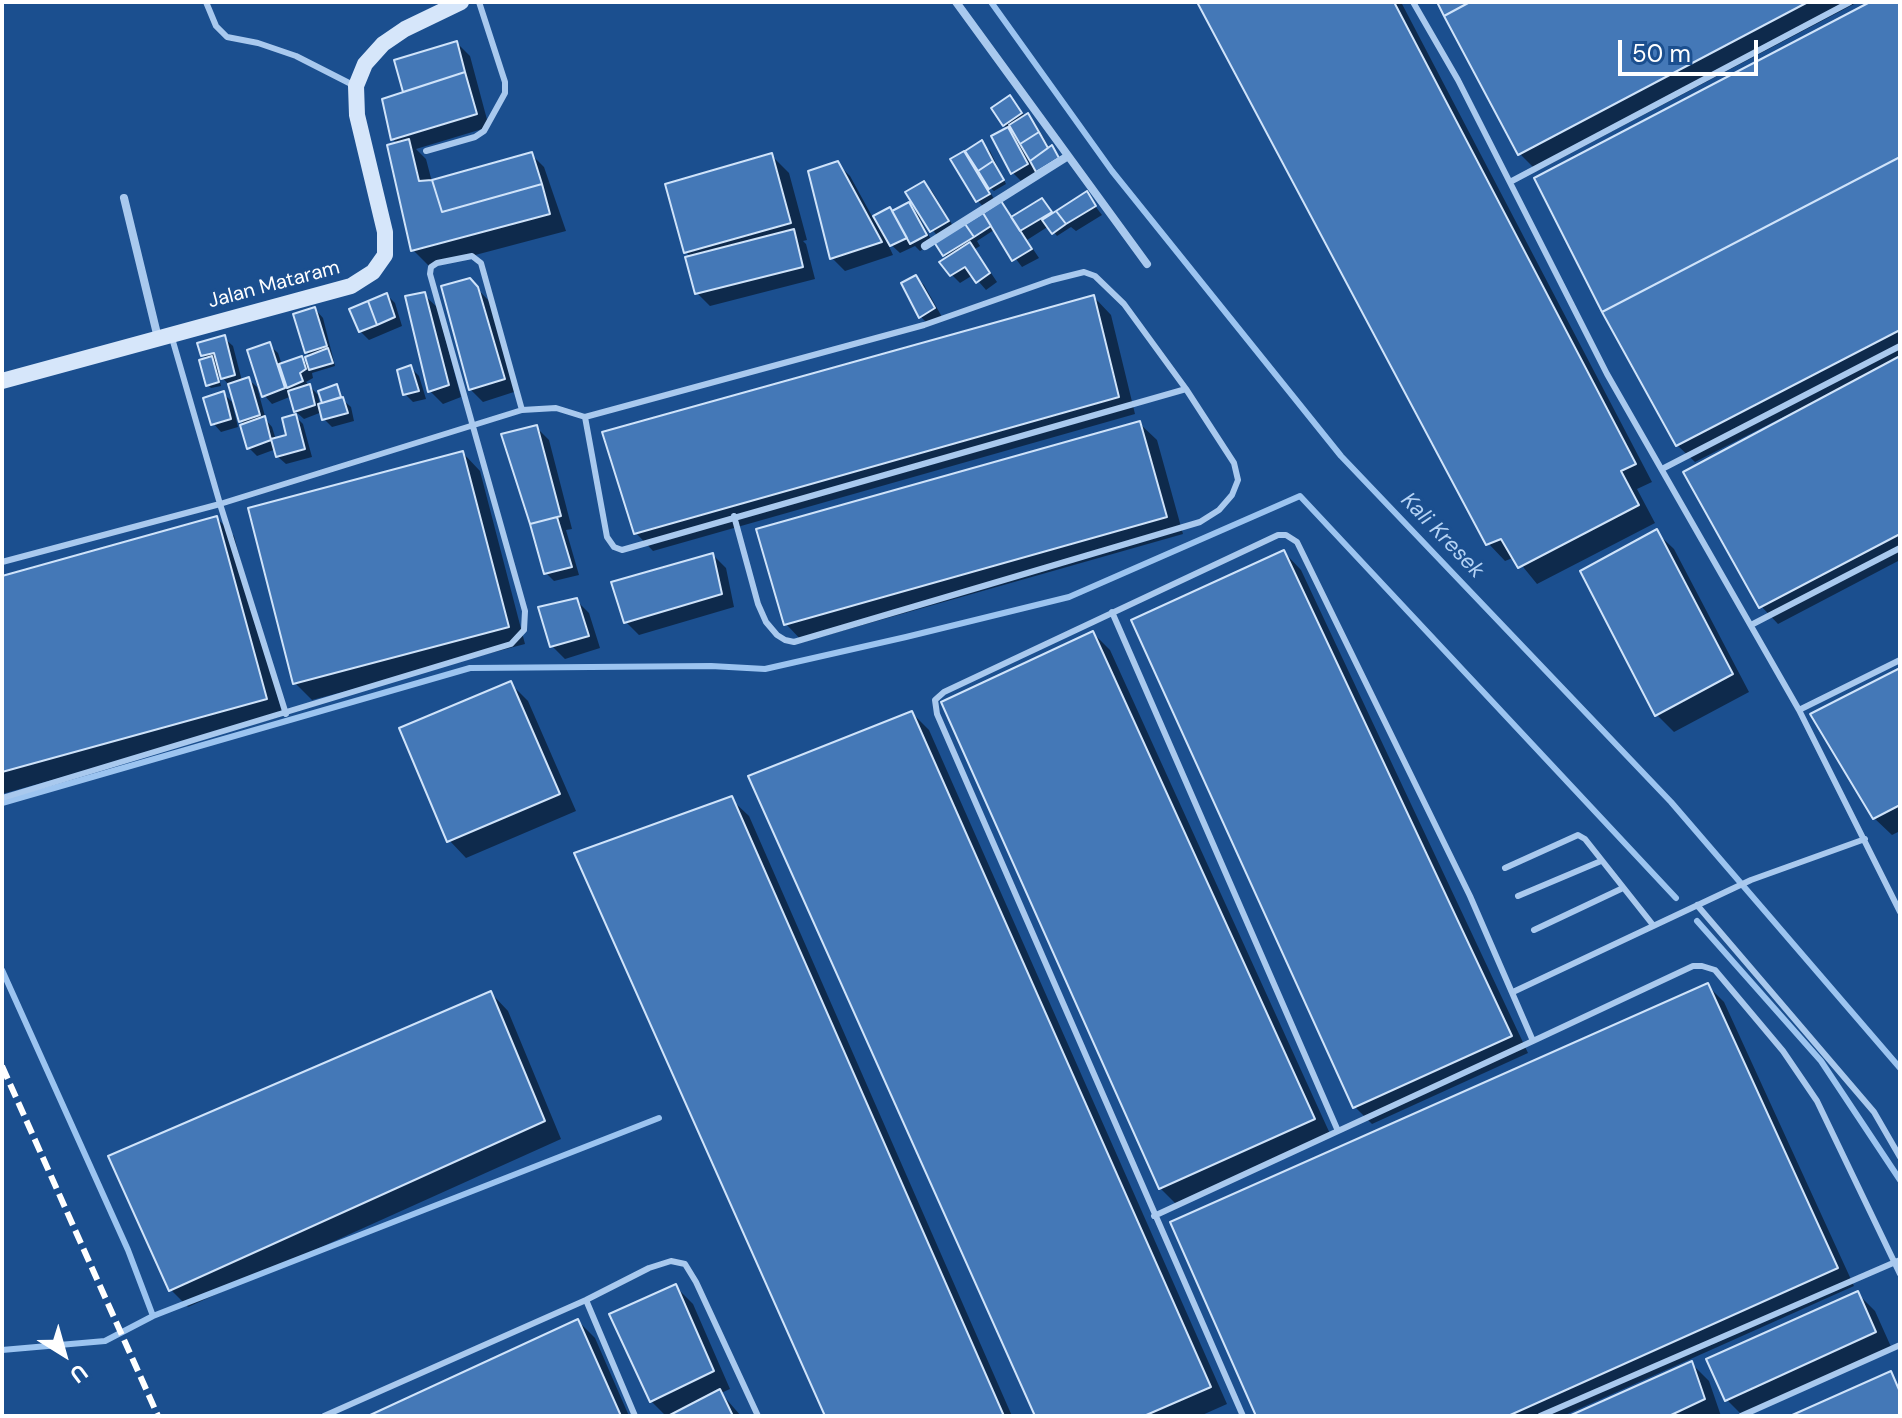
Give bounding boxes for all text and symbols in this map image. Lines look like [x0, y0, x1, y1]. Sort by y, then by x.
scale bar [1622, 24, 1762, 74]
text: 50 m [1632, 38, 1691, 69]
street label: Jalan Mataram [206, 256, 342, 314]
water label: Kali Kresek [1395, 488, 1489, 584]
north arrow [24, 1314, 104, 1394]
text: U [64, 1357, 93, 1390]

